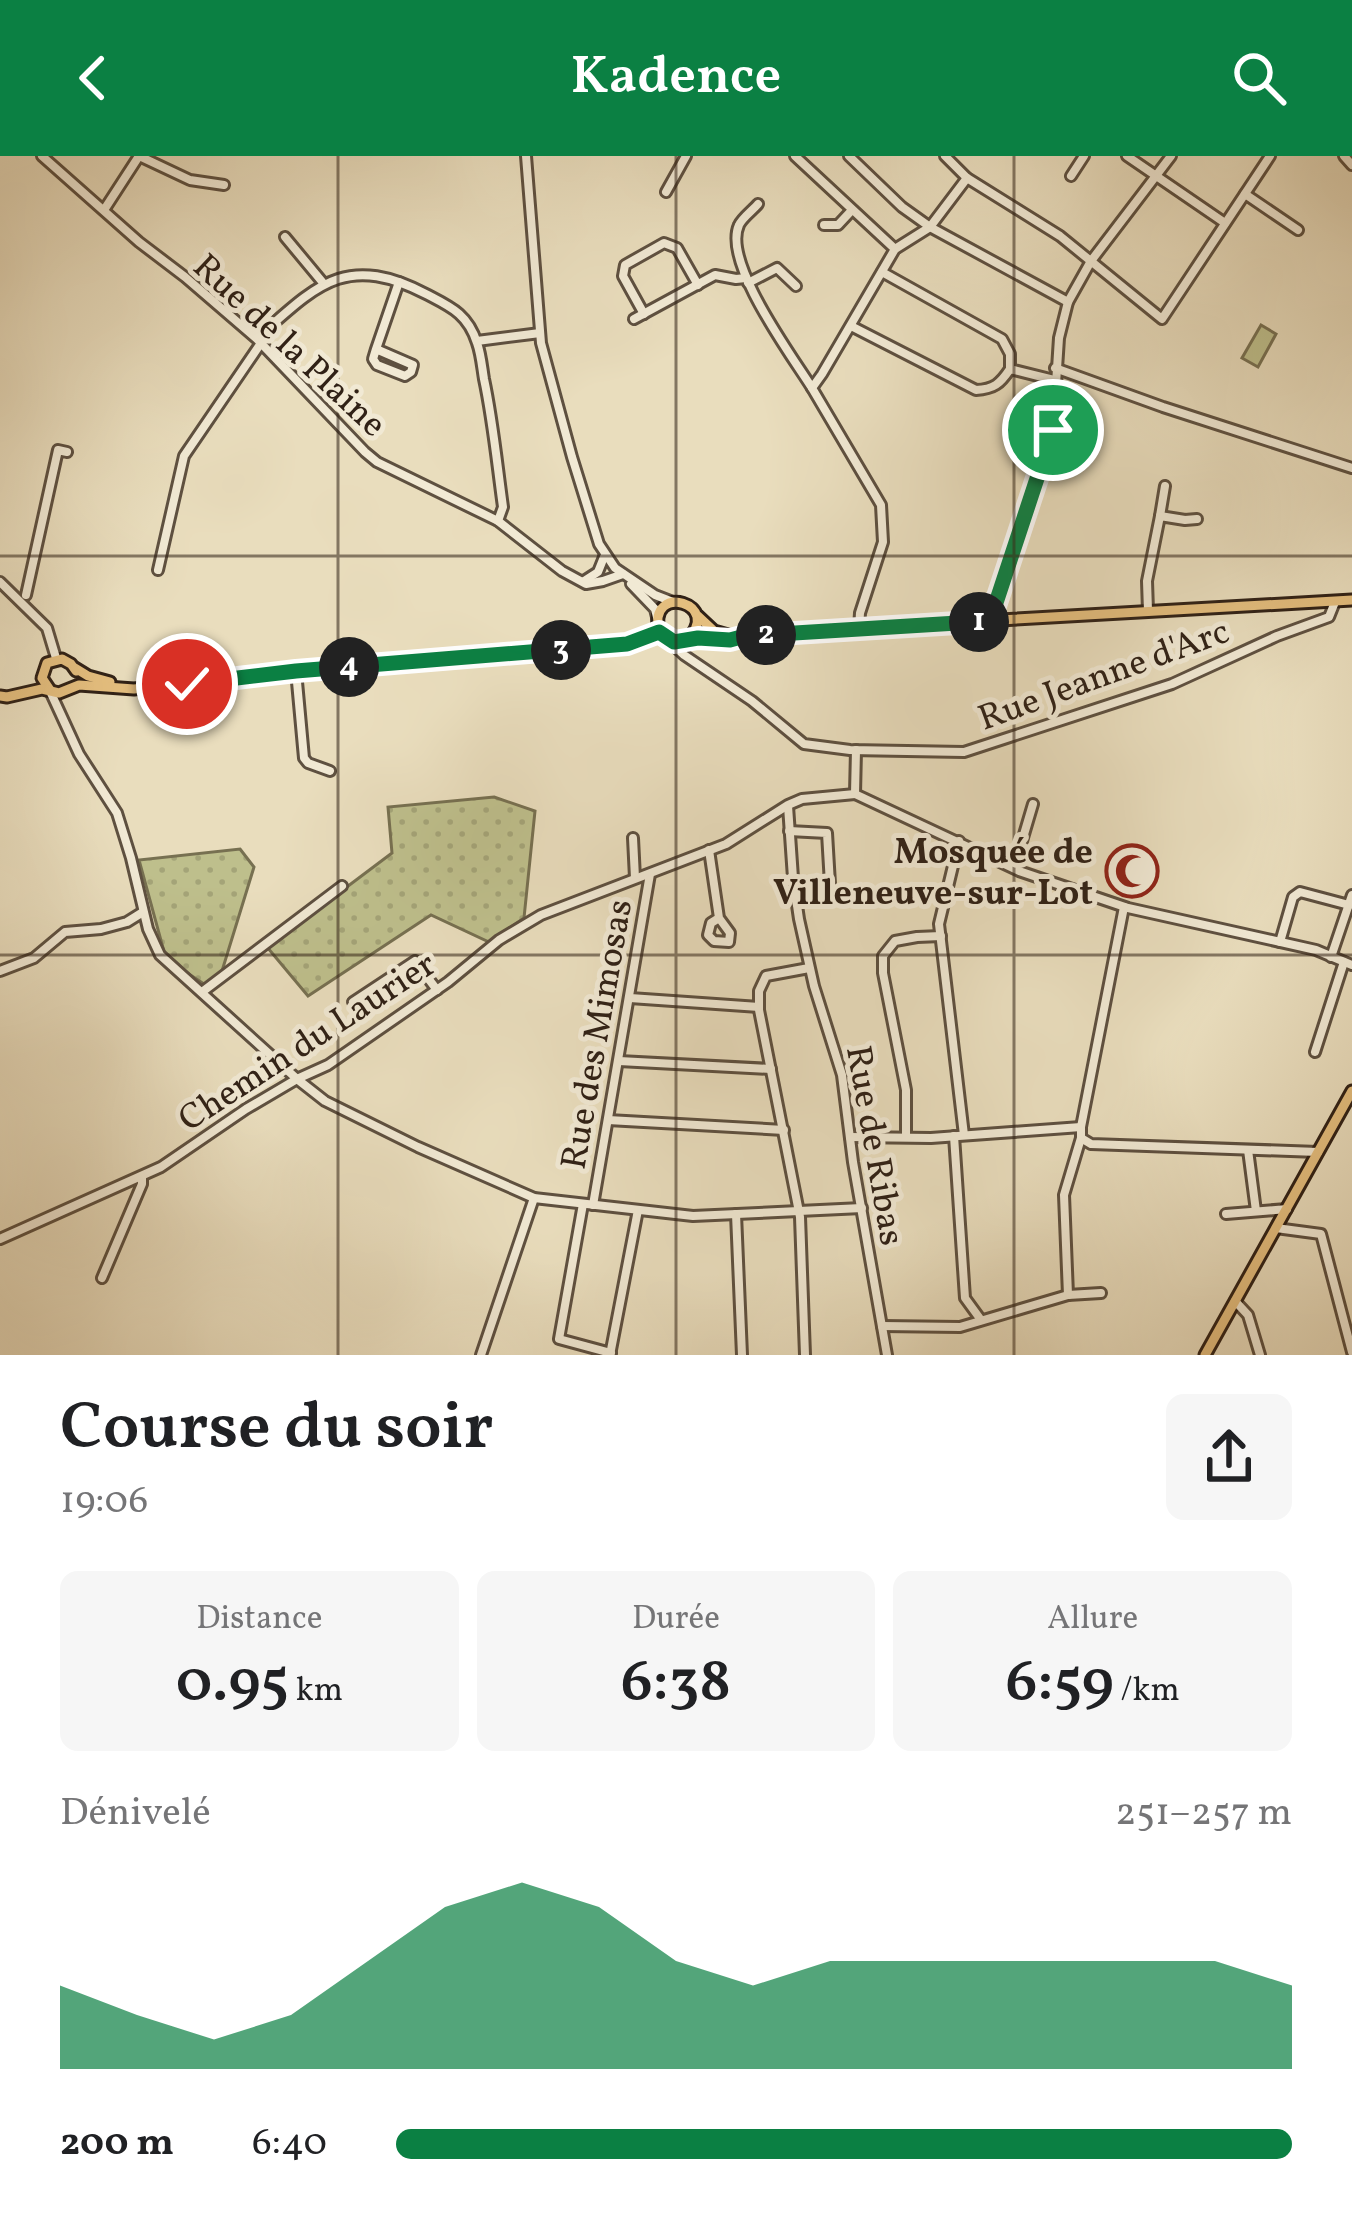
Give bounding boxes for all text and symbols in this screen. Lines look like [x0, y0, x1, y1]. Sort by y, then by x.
text: Kadence [571, 41, 781, 116]
icon: back [60, 45, 126, 111]
icon: search [1226, 45, 1292, 111]
street label: Rue de la Plaine [180, 244, 396, 450]
pin [1002, 379, 1104, 481]
icon: arrive [1020, 397, 1086, 463]
pin: 1 [949, 592, 1009, 652]
text: 1 [972, 599, 986, 645]
pin: 2 [736, 605, 796, 665]
street label: Rue Jeanne d'Arc [972, 608, 1237, 745]
text: 2 [757, 612, 775, 658]
pin: 3 [531, 620, 591, 680]
text: 3 [553, 627, 569, 673]
pin [136, 633, 238, 735]
pin: 4 [319, 637, 379, 697]
text: 4 [339, 644, 359, 690]
icon: check [154, 651, 220, 717]
place label: Mosquée de Villeneuve-sur-Lot [773, 829, 1093, 920]
mosque icon: Mosquée de Villeneuve-sur-Lot [1104, 843, 1160, 899]
street label: Rue des Mimosas [551, 896, 647, 1174]
street label: Chemin du Laurier [170, 941, 447, 1145]
street label: Rue de Ribas [831, 1042, 915, 1250]
text: Course du soir [60, 1384, 493, 1476]
button: share [1166, 1394, 1292, 1520]
text: 19:06 [60, 1475, 148, 1529]
text: Distance [196, 1597, 322, 1643]
text: Durée [632, 1597, 720, 1643]
text: Allure [1047, 1597, 1138, 1643]
text: 0.95 [176, 1643, 289, 1726]
text: 6:38 [621, 1643, 731, 1726]
text: 6:59 [1006, 1643, 1114, 1726]
text: km [289, 1669, 343, 1715]
text: /km [1114, 1669, 1180, 1715]
text: Dénivelé [60, 1787, 211, 1841]
text: 251–257 m [1115, 1787, 1292, 1841]
text: 200 m [60, 2117, 174, 2171]
text: 6:40 [252, 2117, 327, 2171]

